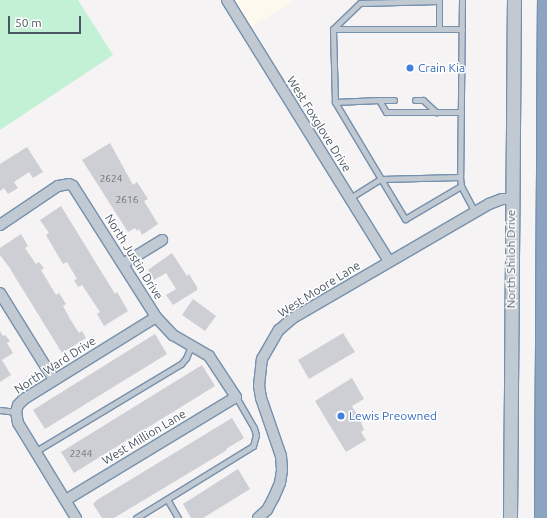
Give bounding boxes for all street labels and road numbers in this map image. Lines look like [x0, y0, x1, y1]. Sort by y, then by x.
street label: West Foxglove Drive [284, 74, 354, 174]
street label: North Shiloh Drive [504, 210, 518, 308]
street label: North Justin Drive [102, 212, 166, 302]
street label: West Moore Lane [275, 258, 363, 320]
street label: North Ward Drive [12, 333, 98, 397]
street label: West Million Lane [100, 406, 188, 468]

